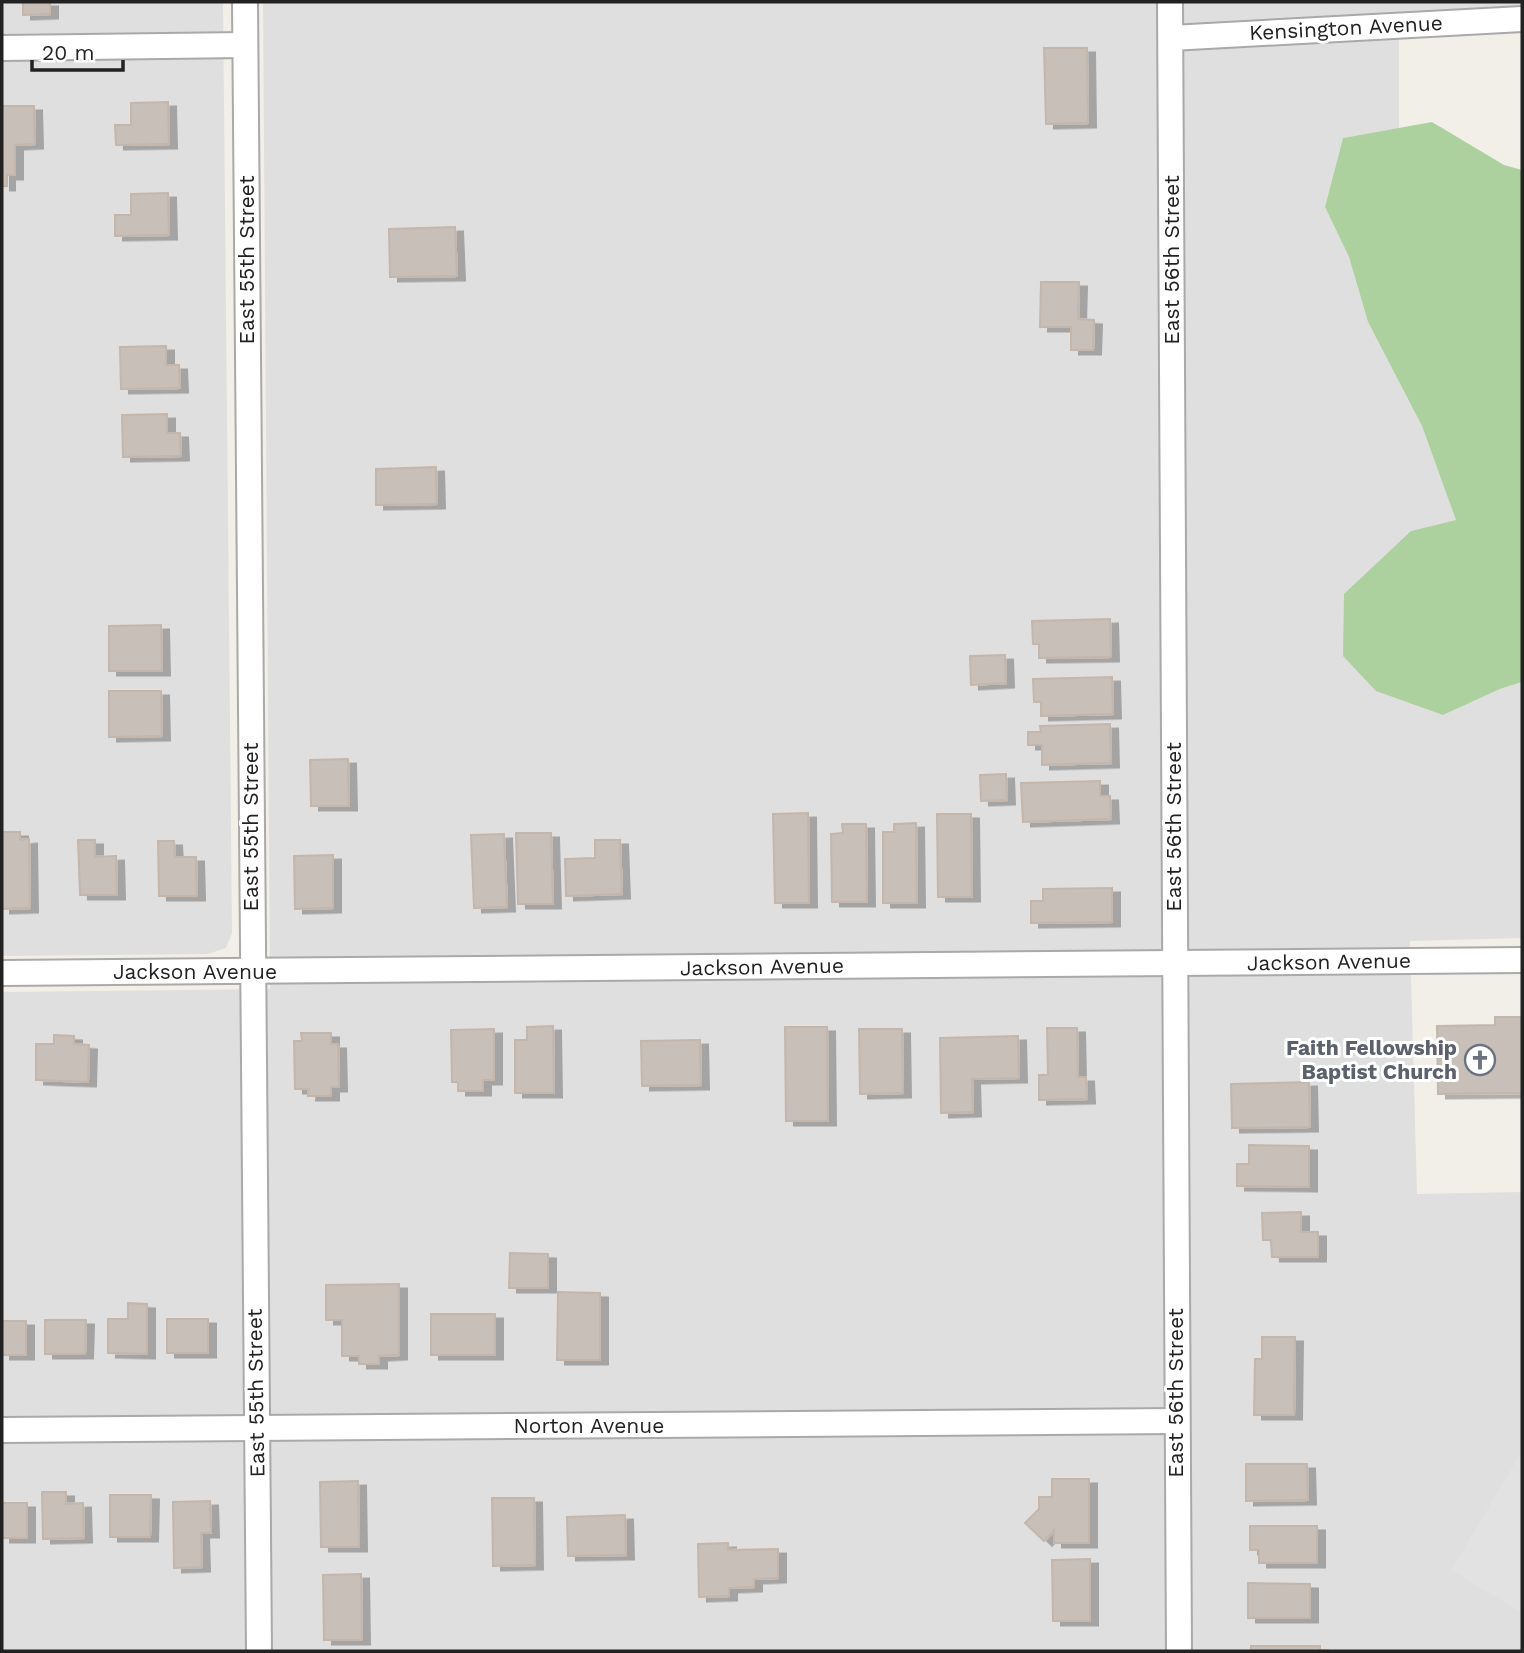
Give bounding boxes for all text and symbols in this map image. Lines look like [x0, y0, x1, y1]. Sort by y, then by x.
street label: Kensington Avenue [1249, 10, 1443, 45]
scale bar [32, 28, 122, 72]
text: 20 m [42, 40, 94, 65]
street label: East 55th Street [234, 175, 259, 344]
street label: East 56th Street [1159, 175, 1184, 345]
street label: East 55th Street [238, 742, 263, 911]
street label: East 56th Street [1161, 742, 1186, 912]
street label: Jackson Avenue [1247, 948, 1411, 975]
street label: Jackson Avenue [680, 953, 844, 980]
street label: Jackson Avenue [113, 959, 277, 984]
place label: Faith Fellowship Baptist Church [1286, 1035, 1457, 1084]
church icon: Faith Fellowship Baptist Church [1463, 1043, 1497, 1077]
street label: East 55th Street [242, 1308, 269, 1478]
street label: East 56th Street [1163, 1308, 1188, 1478]
street label: Norton Avenue [514, 1413, 664, 1438]

